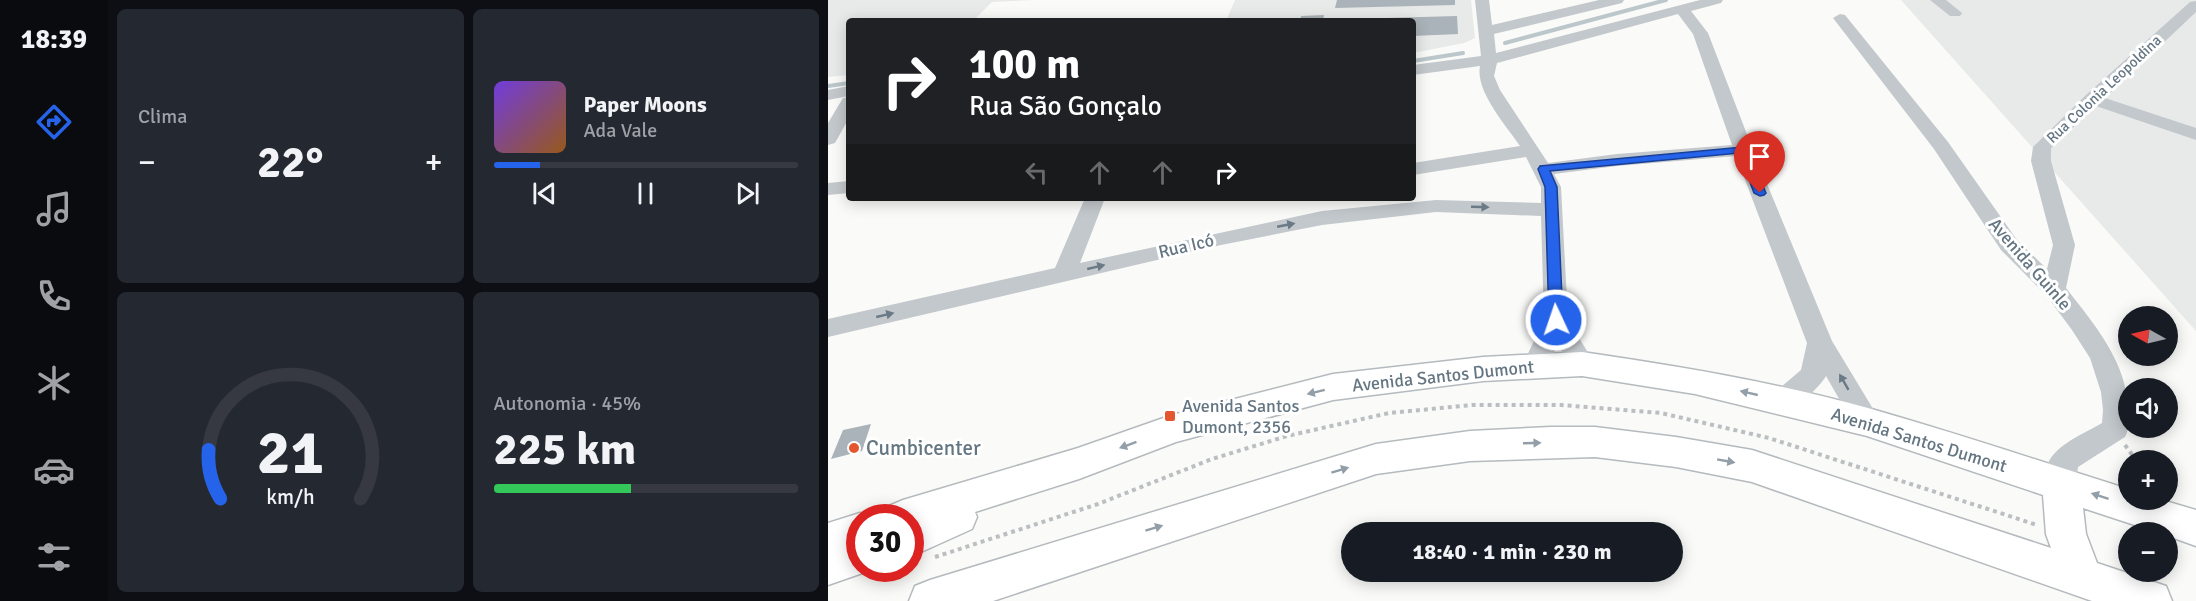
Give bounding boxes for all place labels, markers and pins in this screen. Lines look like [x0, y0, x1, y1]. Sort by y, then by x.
pin [1734, 131, 1785, 193]
place label: Avenida Santos Dumont, 2356 [1182, 395, 1299, 438]
marker: Avenida Santos Dumont, 2356 [1163, 409, 1177, 423]
place label: Cumbicenter [866, 435, 981, 461]
marker: Cumbicenter [847, 441, 861, 455]

